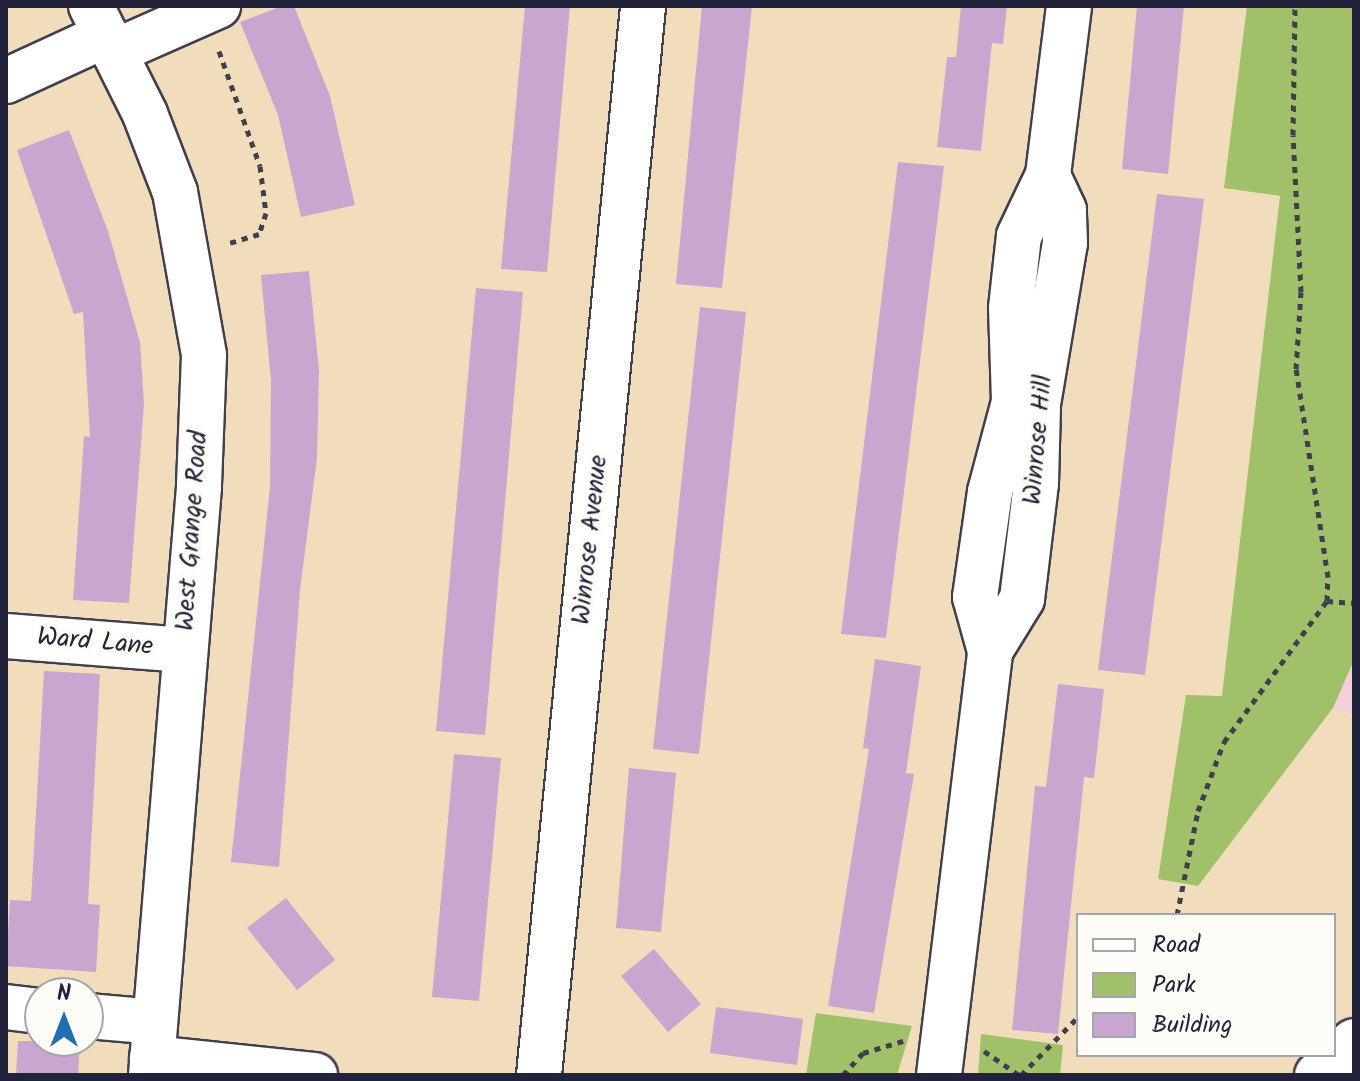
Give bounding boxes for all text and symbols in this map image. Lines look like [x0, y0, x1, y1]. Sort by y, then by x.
street label: Winrose Hill [1018, 374, 1060, 506]
street label: West Grange Road [170, 430, 216, 632]
street label: Winrose Avenue [567, 454, 615, 626]
street label: Ward Lane [36, 622, 154, 664]
legend [1076, 913, 1336, 1057]
text: Road [1152, 926, 1200, 965]
text: Park [1152, 966, 1196, 1005]
north arrow [24, 977, 104, 1057]
text: N [57, 977, 71, 1012]
text: Building [1152, 1006, 1232, 1045]

